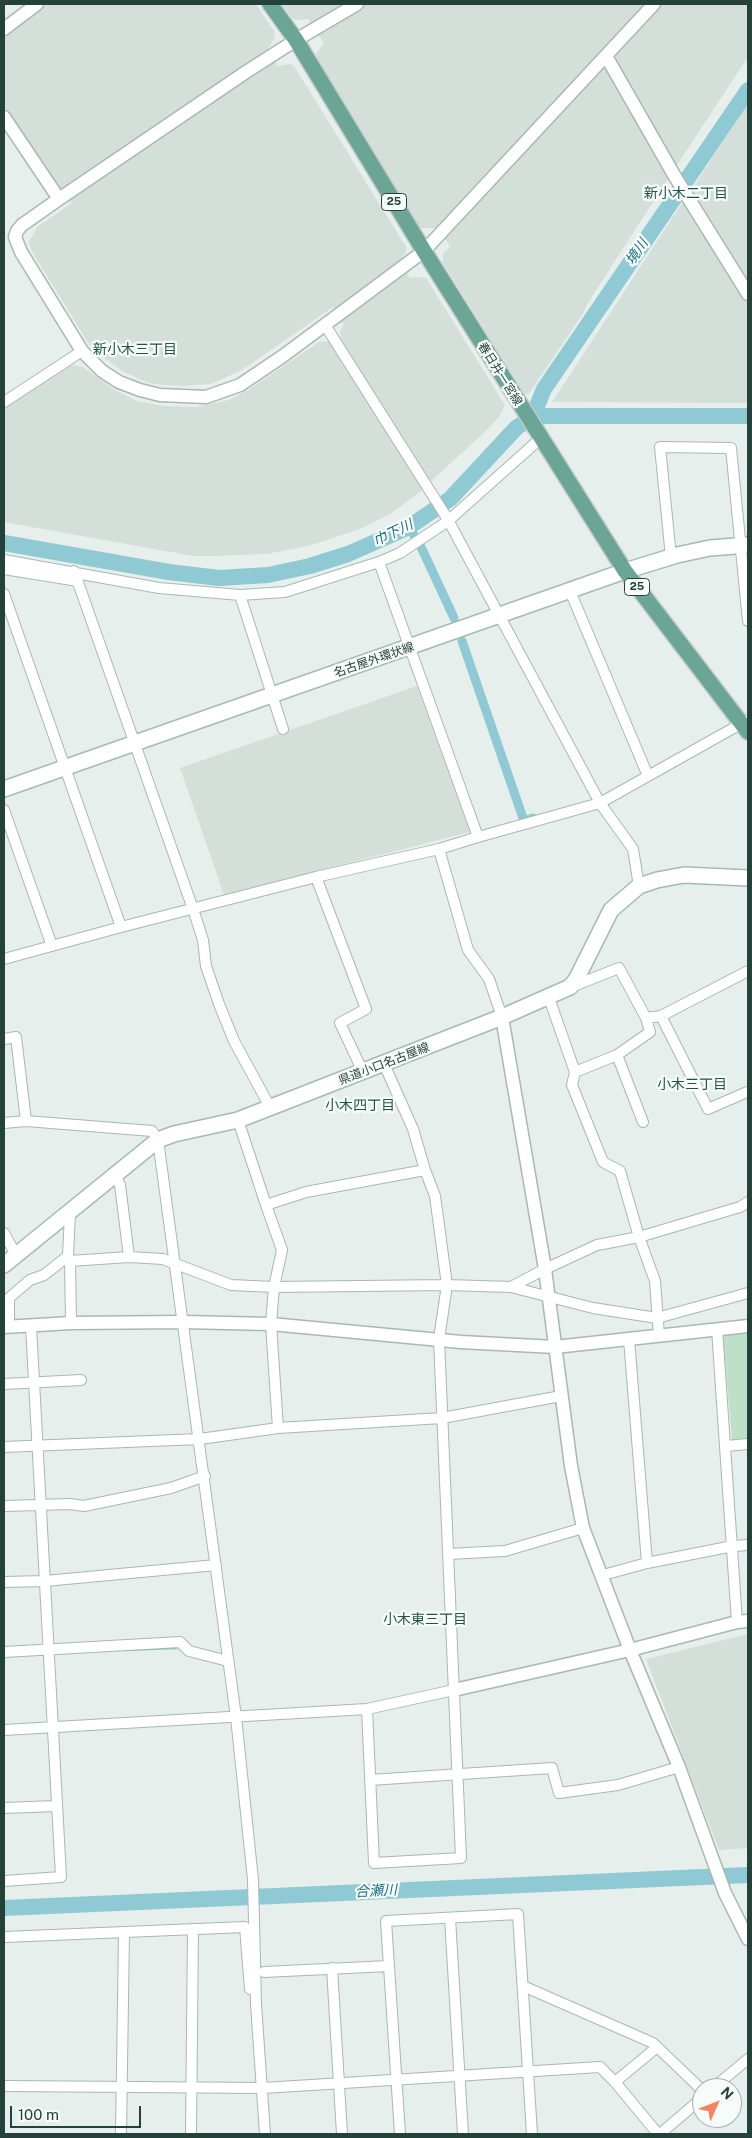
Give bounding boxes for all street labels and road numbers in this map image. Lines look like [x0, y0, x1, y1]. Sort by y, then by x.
road number: 25 [382, 193, 406, 210]
street label: 春日井一宮線 [475, 340, 525, 408]
road number: 25 [624, 578, 650, 596]
street label: 名古屋外環状線 [332, 640, 416, 680]
street label: 県道小口名古屋線 [337, 1040, 431, 1088]

